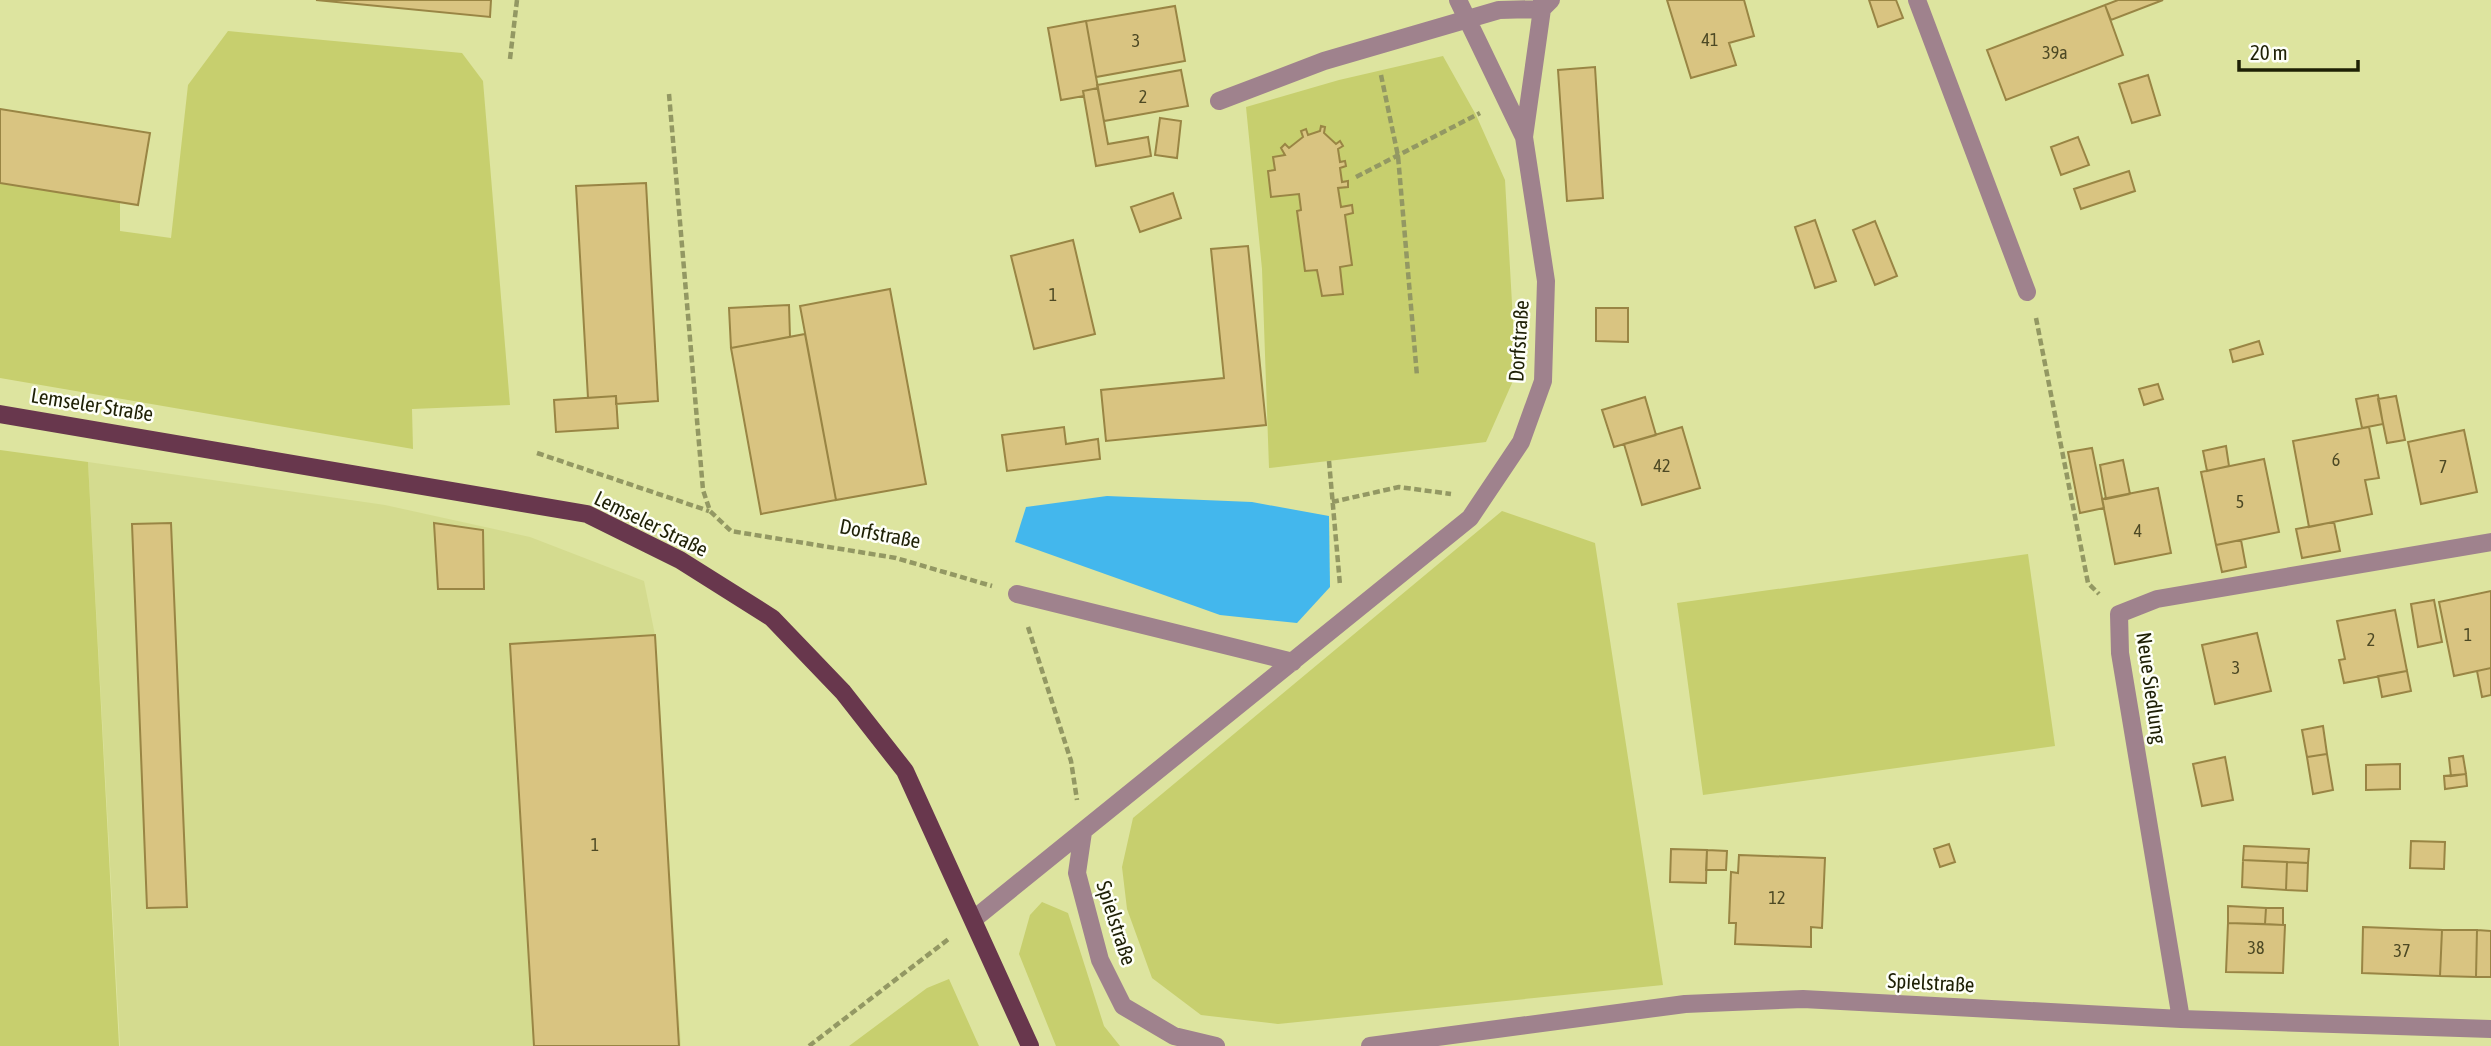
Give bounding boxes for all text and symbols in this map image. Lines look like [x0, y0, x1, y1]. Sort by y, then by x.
scale bar [2239, 28, 2358, 72]
house number: 41 [1702, 29, 1718, 50]
house number: 3 [1132, 30, 1140, 51]
text: 20 m [2250, 40, 2288, 64]
house number: 39a [2042, 42, 2068, 63]
house number: 2 [1139, 86, 1147, 107]
house number: 1 [1049, 284, 1057, 305]
street label: Dorfstraße [1503, 299, 1533, 383]
street label: Lemseler Straße [29, 382, 155, 426]
house number: 6 [2332, 449, 2340, 470]
house number: 42 [1654, 455, 1670, 476]
house number: 7 [2439, 456, 2447, 477]
street label: Lemseler Straße [591, 485, 712, 561]
house number: 5 [2236, 491, 2244, 512]
street label: Dorfstraße [838, 513, 923, 553]
house number: 4 [2134, 520, 2142, 541]
house number: 1 [2464, 624, 2472, 645]
house number: 2 [2367, 629, 2375, 650]
street label: Neue Siedlung [2132, 631, 2172, 745]
house number: 3 [2232, 657, 2240, 678]
house number: 1 [591, 834, 599, 855]
street label: Spielstraße [1092, 878, 1142, 968]
house number: 12 [1769, 887, 1785, 908]
house number: 38 [2248, 937, 2264, 958]
house number: 37 [2394, 940, 2410, 961]
street label: Spielstraße [1887, 968, 1975, 996]

